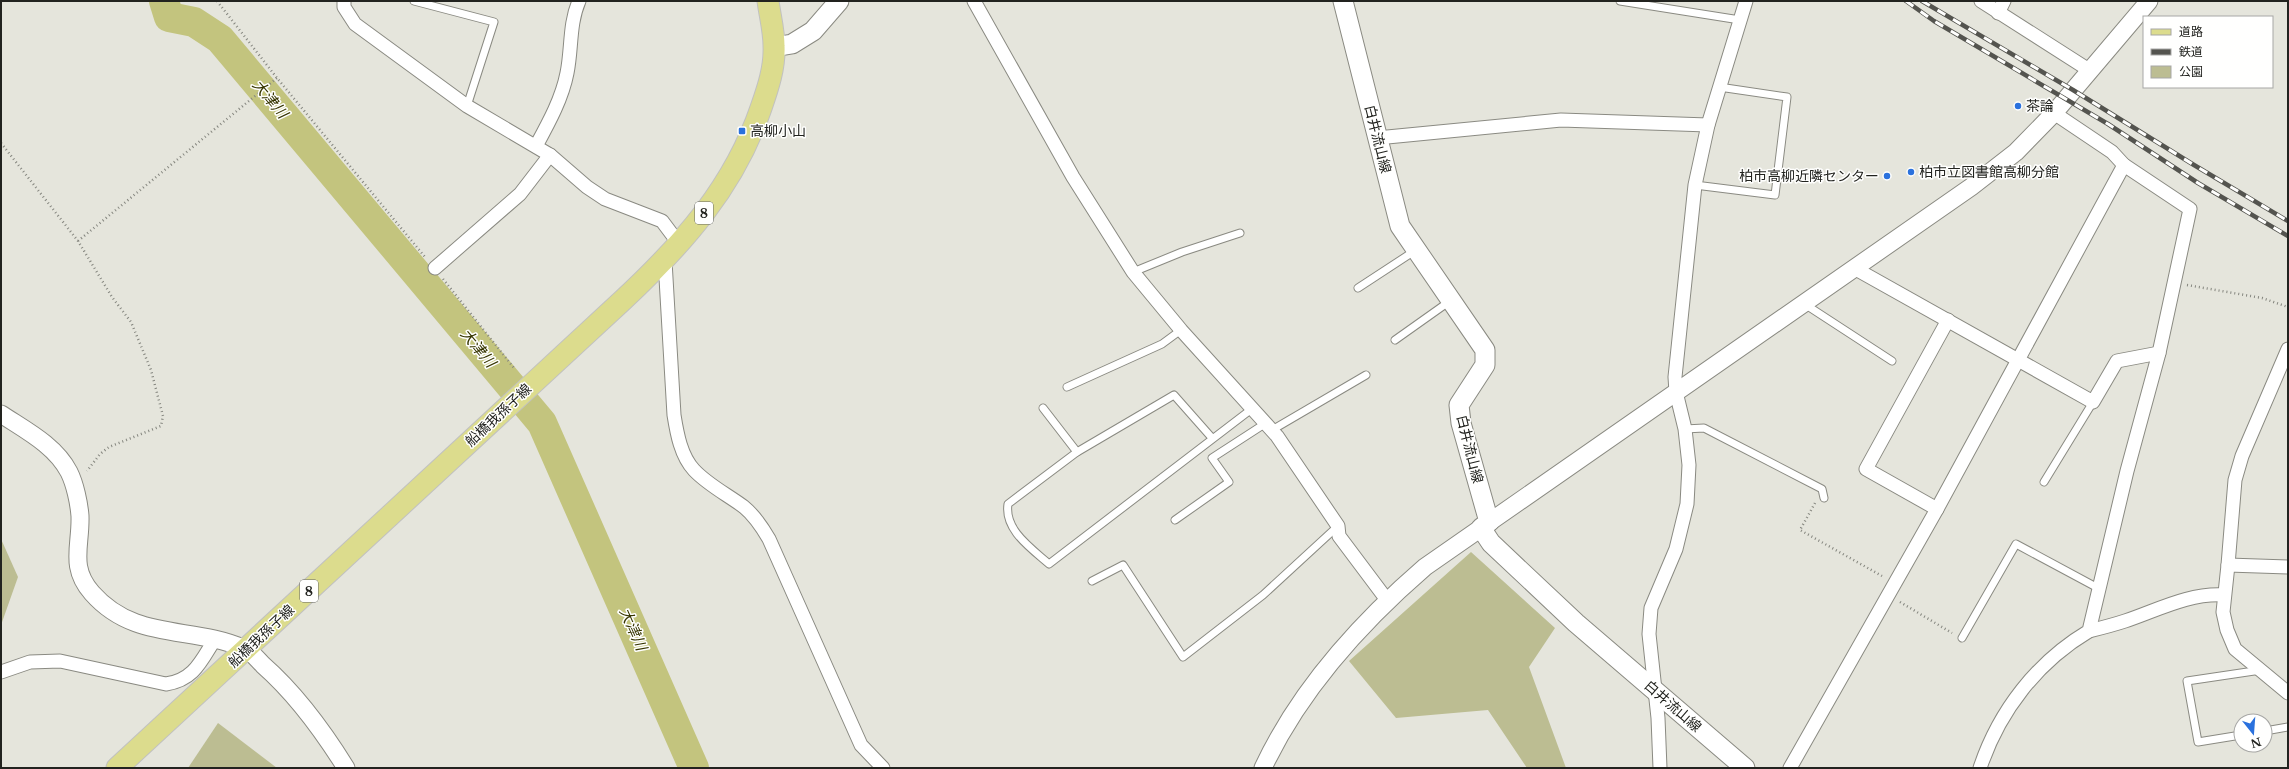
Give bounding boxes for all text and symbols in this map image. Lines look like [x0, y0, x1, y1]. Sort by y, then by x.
legend [2143, 16, 2273, 88]
text: 道路 [2179, 24, 2203, 39]
text: 鉄道 [2179, 44, 2203, 59]
text: 公園 [2179, 64, 2203, 79]
water label: 大津川 [249, 75, 293, 124]
place label: 茶論 [2026, 97, 2054, 115]
marker: 茶論 [2013, 101, 2023, 111]
street label: 白井流山線 [1361, 103, 1395, 175]
place label: 高柳小山 [750, 122, 806, 140]
marker: 高柳小山 [737, 126, 747, 136]
place label: 柏市立図書館高柳分館 [1919, 163, 2059, 181]
place label: 柏市高柳近隣センター [1739, 167, 1879, 185]
marker: 柏市立図書館高柳分館 [1906, 167, 1916, 177]
marker: 柏市高柳近隣センター [1882, 171, 1892, 181]
road number: 8 [695, 202, 713, 224]
water label: 大津川 [457, 324, 501, 373]
street label: 船橋我孫子線 [461, 380, 535, 450]
street label: 白井流山線 [1453, 413, 1487, 485]
road number: 8 [300, 580, 318, 602]
street label: 船橋我孫子線 [224, 601, 298, 671]
water label: 大津川 [616, 604, 652, 655]
street label: 白井流山線 [1641, 676, 1705, 736]
north arrow [2233, 713, 2273, 753]
text: N [2248, 734, 2263, 751]

